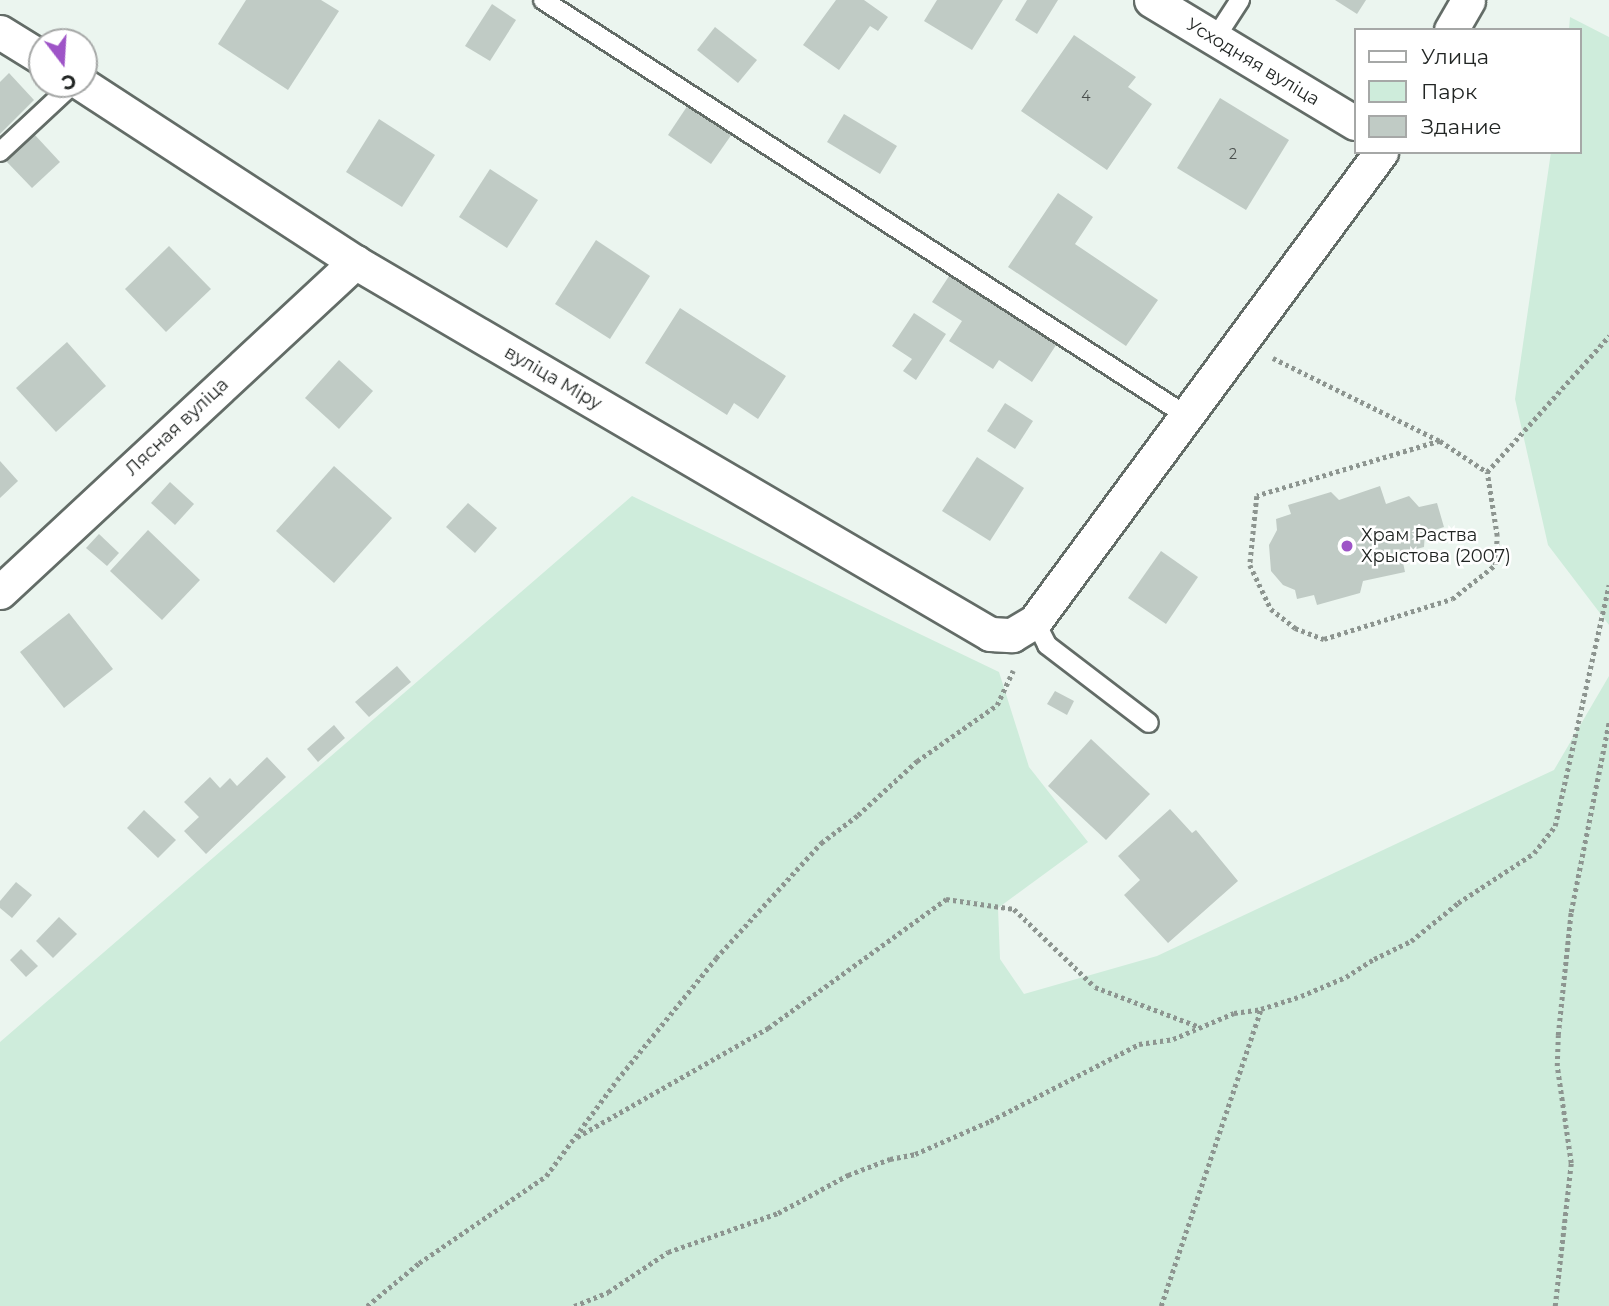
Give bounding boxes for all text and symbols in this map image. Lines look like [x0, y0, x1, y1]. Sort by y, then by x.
street label: Усходняя вуліца [1182, 14, 1324, 110]
north arrow [28, 28, 98, 98]
legend [1354, 28, 1581, 154]
text: Улица [1421, 44, 1489, 69]
text: С [59, 69, 79, 95]
text: Парк [1421, 79, 1477, 104]
house number: 4 [1081, 88, 1091, 104]
text: Здание [1421, 114, 1502, 139]
house number: 2 [1229, 146, 1237, 162]
street label: вуліца Міру [501, 341, 605, 415]
street label: Лясная вуліца [121, 374, 233, 480]
place label: Храм Раства Хрыстова (2007) [1361, 525, 1511, 568]
marker: Храм Раства Хрыстова (2007) [1339, 538, 1355, 554]

